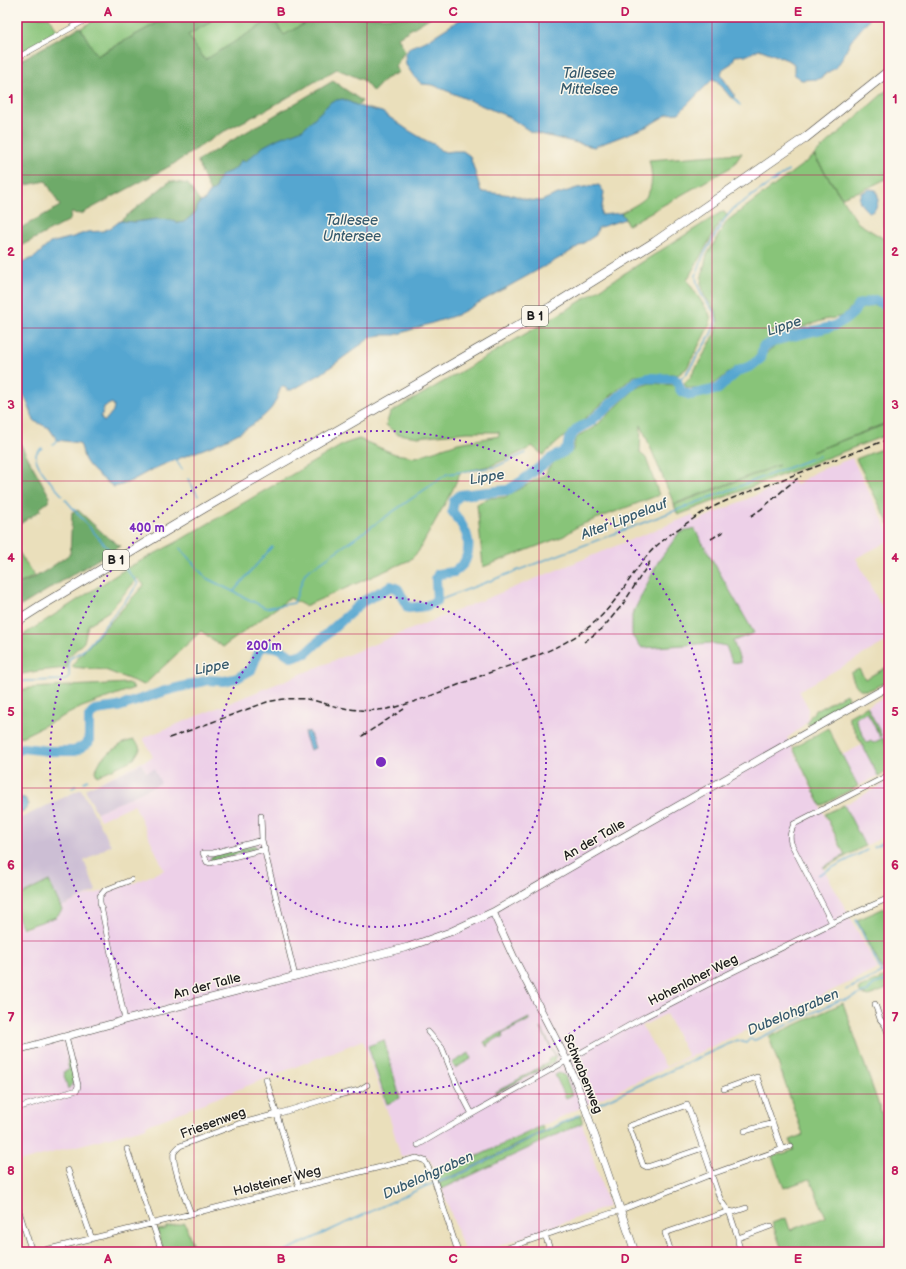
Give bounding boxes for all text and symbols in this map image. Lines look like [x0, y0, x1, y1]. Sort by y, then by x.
text: A [103, 4, 112, 20]
text: B [276, 4, 286, 20]
text: C [448, 4, 458, 20]
text: D [620, 4, 630, 20]
text: E [794, 4, 803, 20]
water label: Tallesee Mittelsee [560, 65, 618, 98]
text: 1 [8, 91, 14, 107]
text: 1 [892, 91, 898, 107]
water label: Tallesee Untersee [323, 212, 381, 245]
text: 2 [7, 244, 15, 260]
text: 2 [891, 244, 899, 260]
road number: B 1 [522, 306, 548, 326]
water label: Lippe [765, 312, 803, 340]
text: 3 [7, 397, 15, 413]
text: 3 [891, 397, 899, 413]
water label: Lippe [468, 466, 506, 488]
water label: Alter Lippelauf [577, 494, 671, 544]
text: 400 m [129, 521, 165, 536]
text: 4 [7, 550, 15, 566]
road number: B 1 [103, 550, 129, 570]
text: 4 [891, 550, 899, 566]
text: 200 m [246, 639, 282, 654]
water label: Lippe [193, 656, 231, 678]
text: 5 [7, 704, 15, 720]
text: 5 [891, 704, 899, 720]
centre of rings [374, 755, 388, 769]
street label: An der Talle [560, 816, 628, 864]
text: 6 [7, 857, 15, 873]
text: 6 [891, 857, 899, 873]
street label: Hohenloher Weg [646, 951, 740, 1009]
street label: An der Talle [172, 969, 243, 1003]
water label: Dubelohgraben [745, 985, 841, 1039]
text: 7 [7, 1010, 15, 1026]
text: 7 [891, 1010, 899, 1026]
street label: Schwabenweg [560, 1032, 606, 1116]
street label: Friesenweg [178, 1104, 248, 1142]
water label: Dubelohgraben [380, 1147, 476, 1203]
street label: Holsteiner Weg [232, 1162, 322, 1200]
text: 8 [7, 1163, 15, 1179]
text: 8 [891, 1163, 899, 1179]
text: A [103, 1251, 112, 1267]
text: B [276, 1251, 286, 1267]
text: C [448, 1251, 458, 1267]
text: D [620, 1251, 630, 1267]
text: E [794, 1251, 803, 1267]

